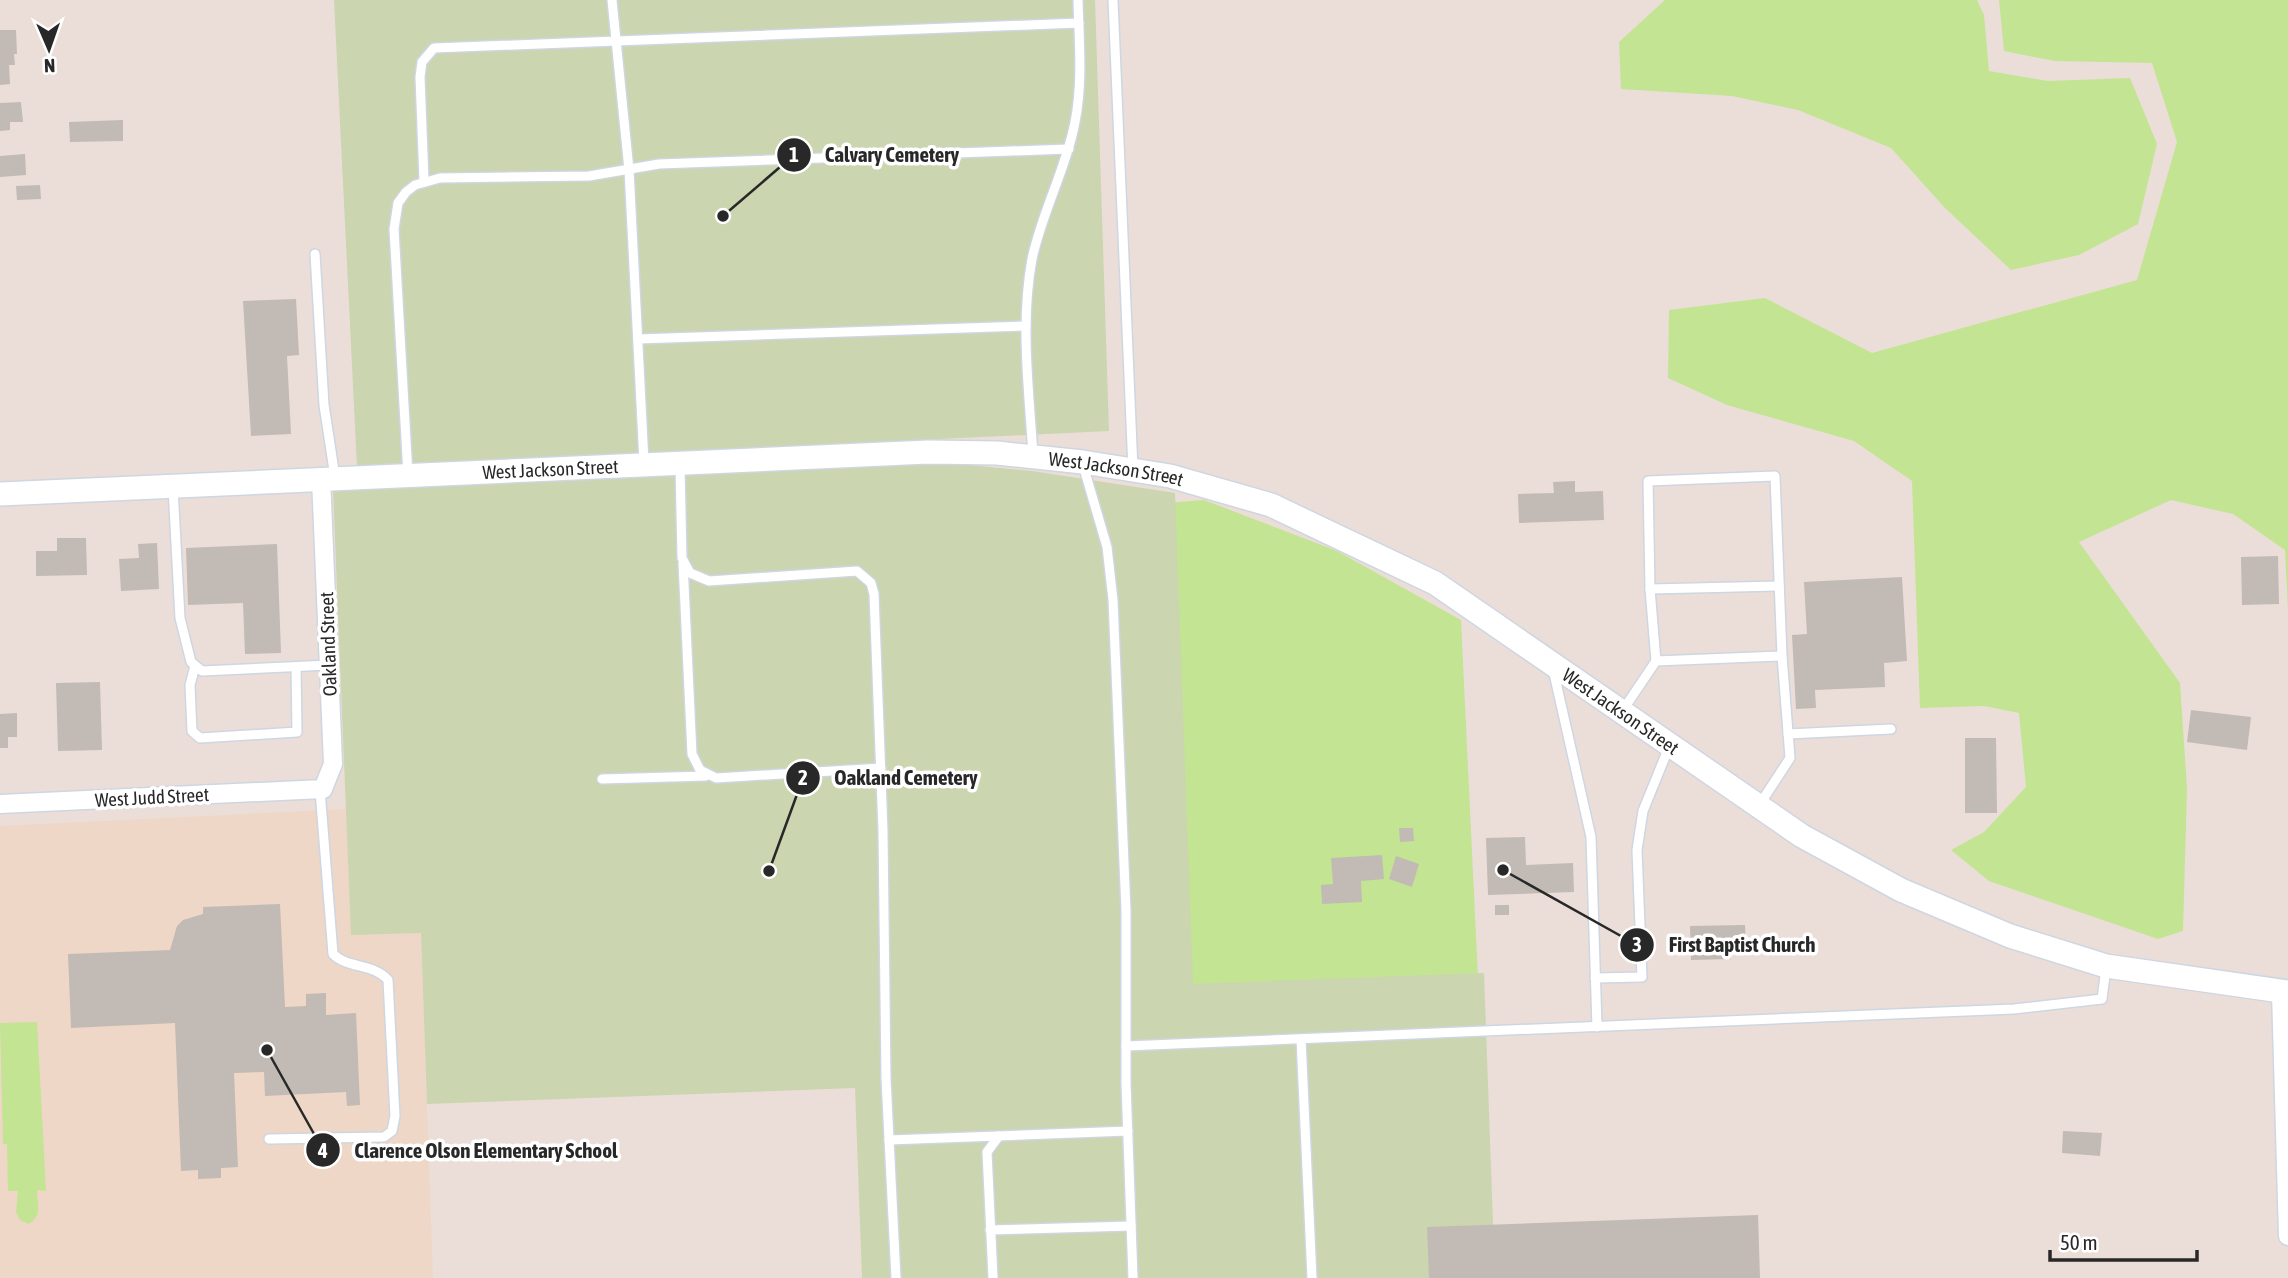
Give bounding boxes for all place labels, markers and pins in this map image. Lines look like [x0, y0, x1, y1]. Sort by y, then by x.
callout: Calvary Cemetery [776, 134, 974, 176]
callout: Oakland Cemetery [786, 757, 992, 799]
callout: First Baptist Church [1619, 924, 1829, 966]
callout: Clarence Olson Elementary School [306, 1129, 632, 1171]

